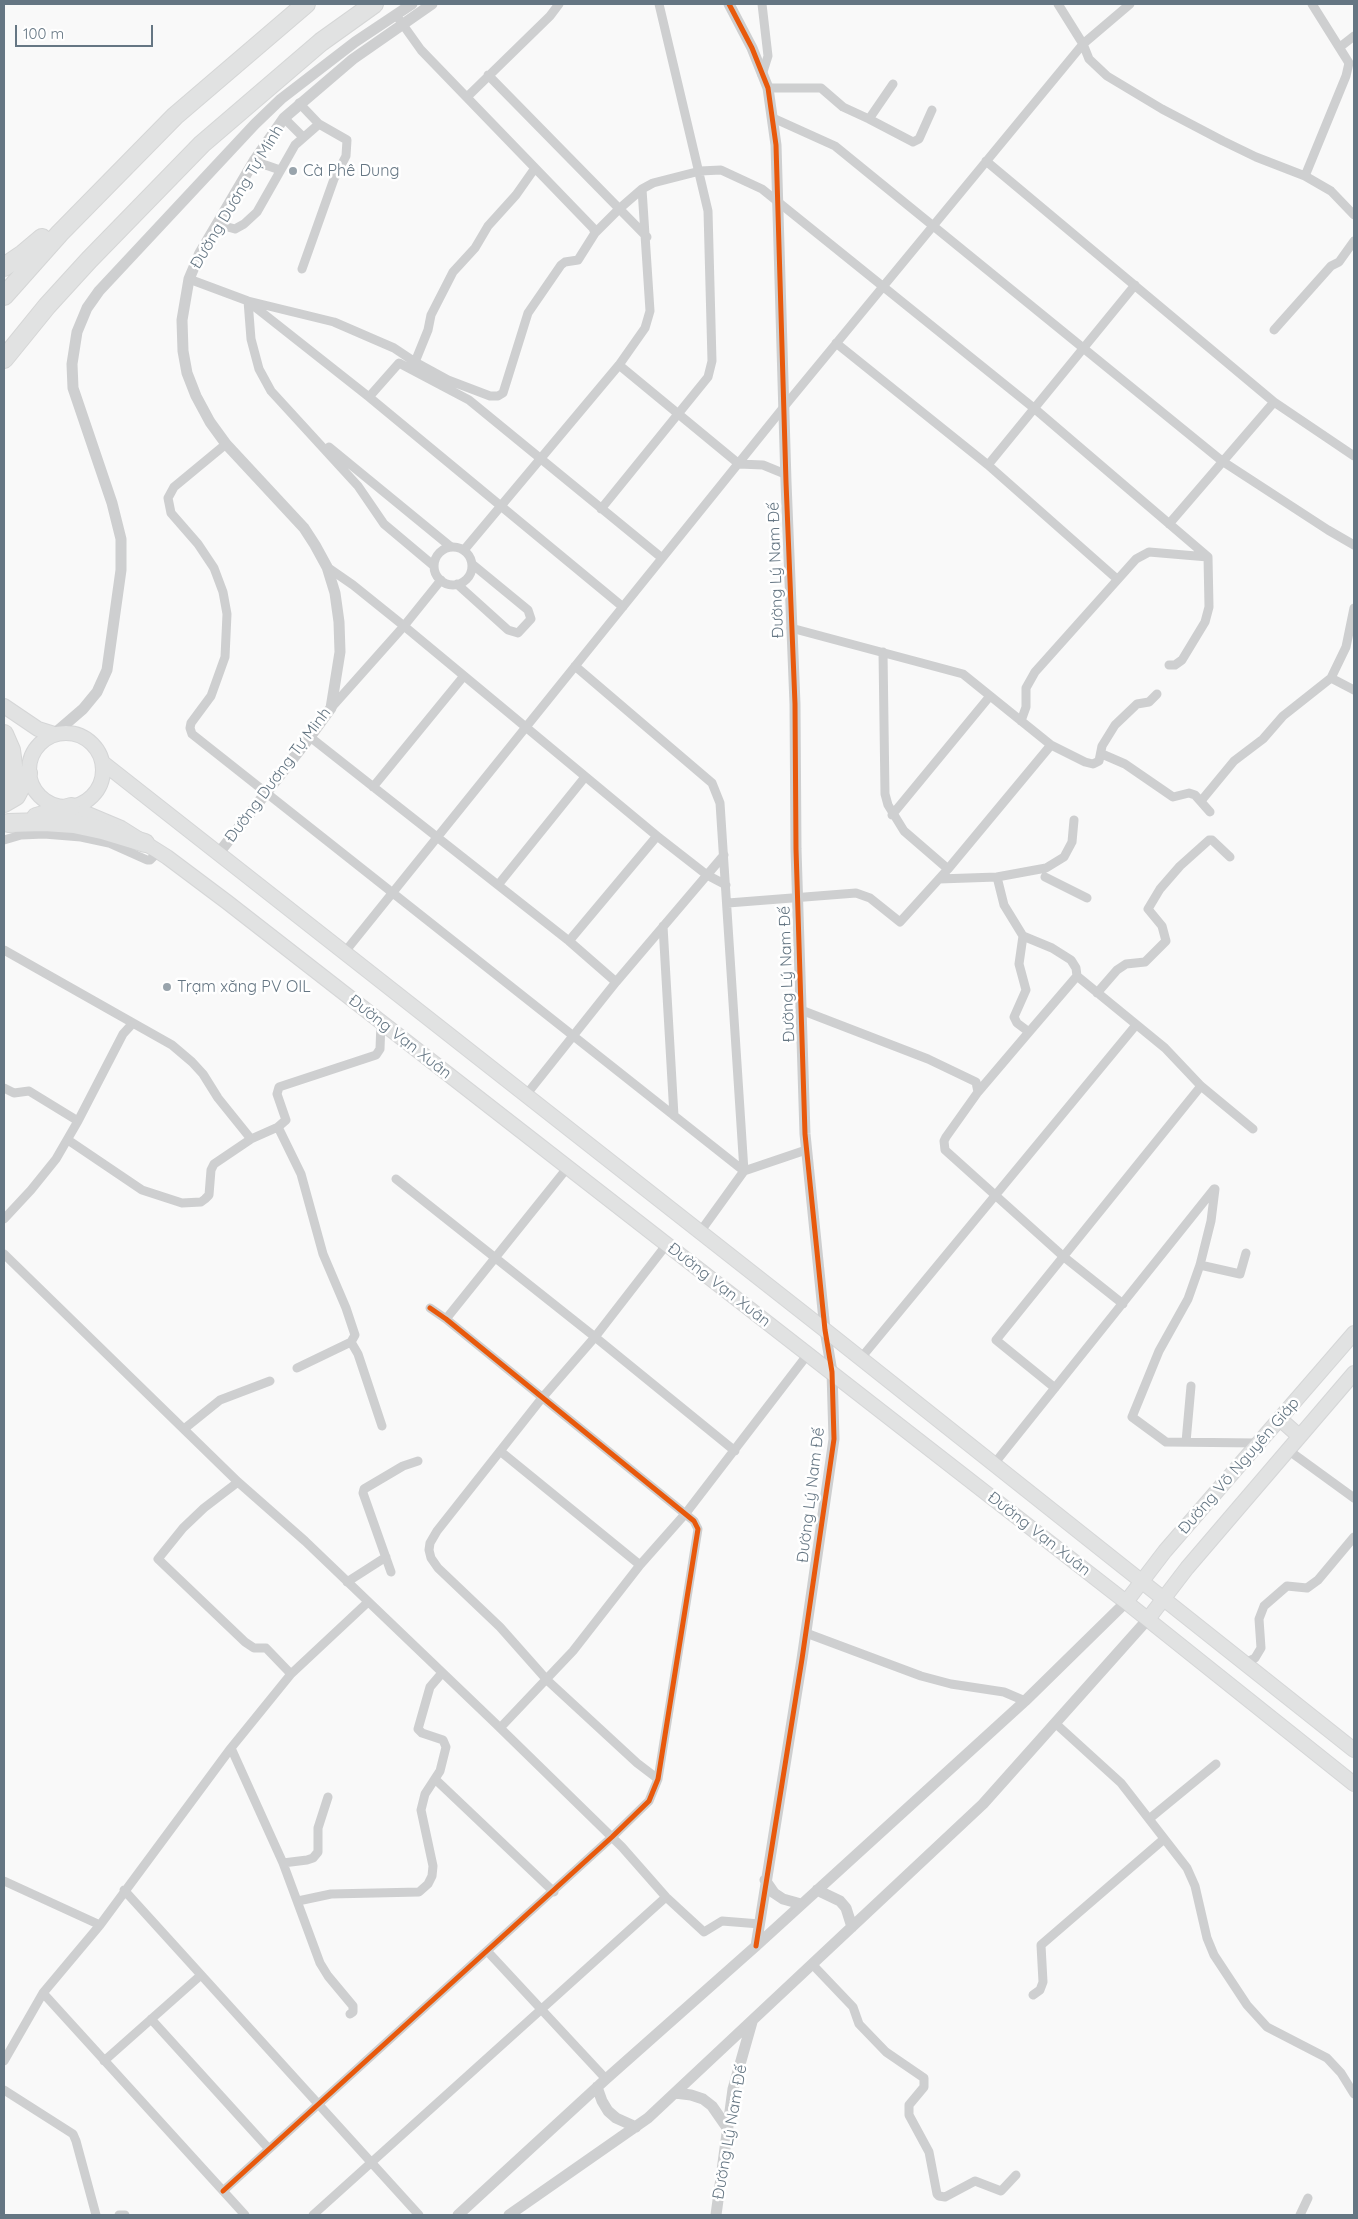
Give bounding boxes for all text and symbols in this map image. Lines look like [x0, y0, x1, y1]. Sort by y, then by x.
scale bar [18, 15, 155, 47]
text: 100 m [23, 24, 64, 43]
street label: Đường Dương Tự Minh [187, 122, 287, 272]
place label: Cà Phê Dung [303, 161, 399, 181]
marker: Cà Phê Dung [287, 165, 299, 177]
street label: Đường Lý Nam Đế [764, 502, 788, 638]
street label: Đường Dương Tự Minh [221, 704, 335, 846]
street label: Đường Lý Nam Đế [775, 906, 799, 1042]
place label: Trạm xăng PV OIL [177, 977, 311, 997]
marker: Trạm xăng PV OIL [161, 981, 173, 993]
street label: Đường Vạn Xuân [345, 991, 455, 1083]
street label: Đường Vạn Xuân [664, 1239, 774, 1331]
street label: Đường Võ Nguyên Giáp [1174, 1394, 1304, 1538]
street label: Đường Lý Nam Đế [793, 1426, 829, 1564]
street label: Đường Vạn Xuân [984, 1488, 1094, 1580]
street label: Đường Lý Nam Đế [709, 2063, 751, 2201]

